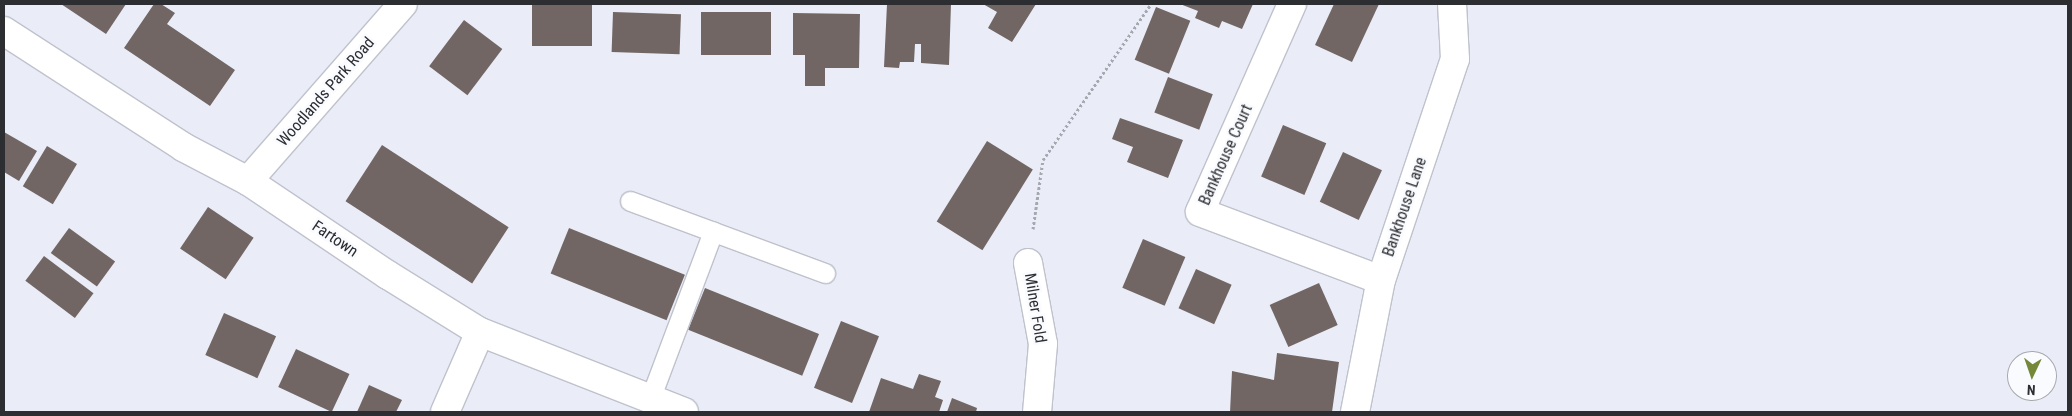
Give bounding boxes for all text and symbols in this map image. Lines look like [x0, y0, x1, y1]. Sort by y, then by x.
street label: Woodlands Park Road [273, 34, 379, 150]
street label: Bankhouse Court [1195, 102, 1257, 208]
street label: Bankhouse Lane [1379, 155, 1431, 259]
street label: Fartown [308, 217, 362, 261]
street label: Milner Fold [1020, 272, 1050, 344]
north arrow [2007, 351, 2057, 401]
text: N [2027, 382, 2036, 398]

